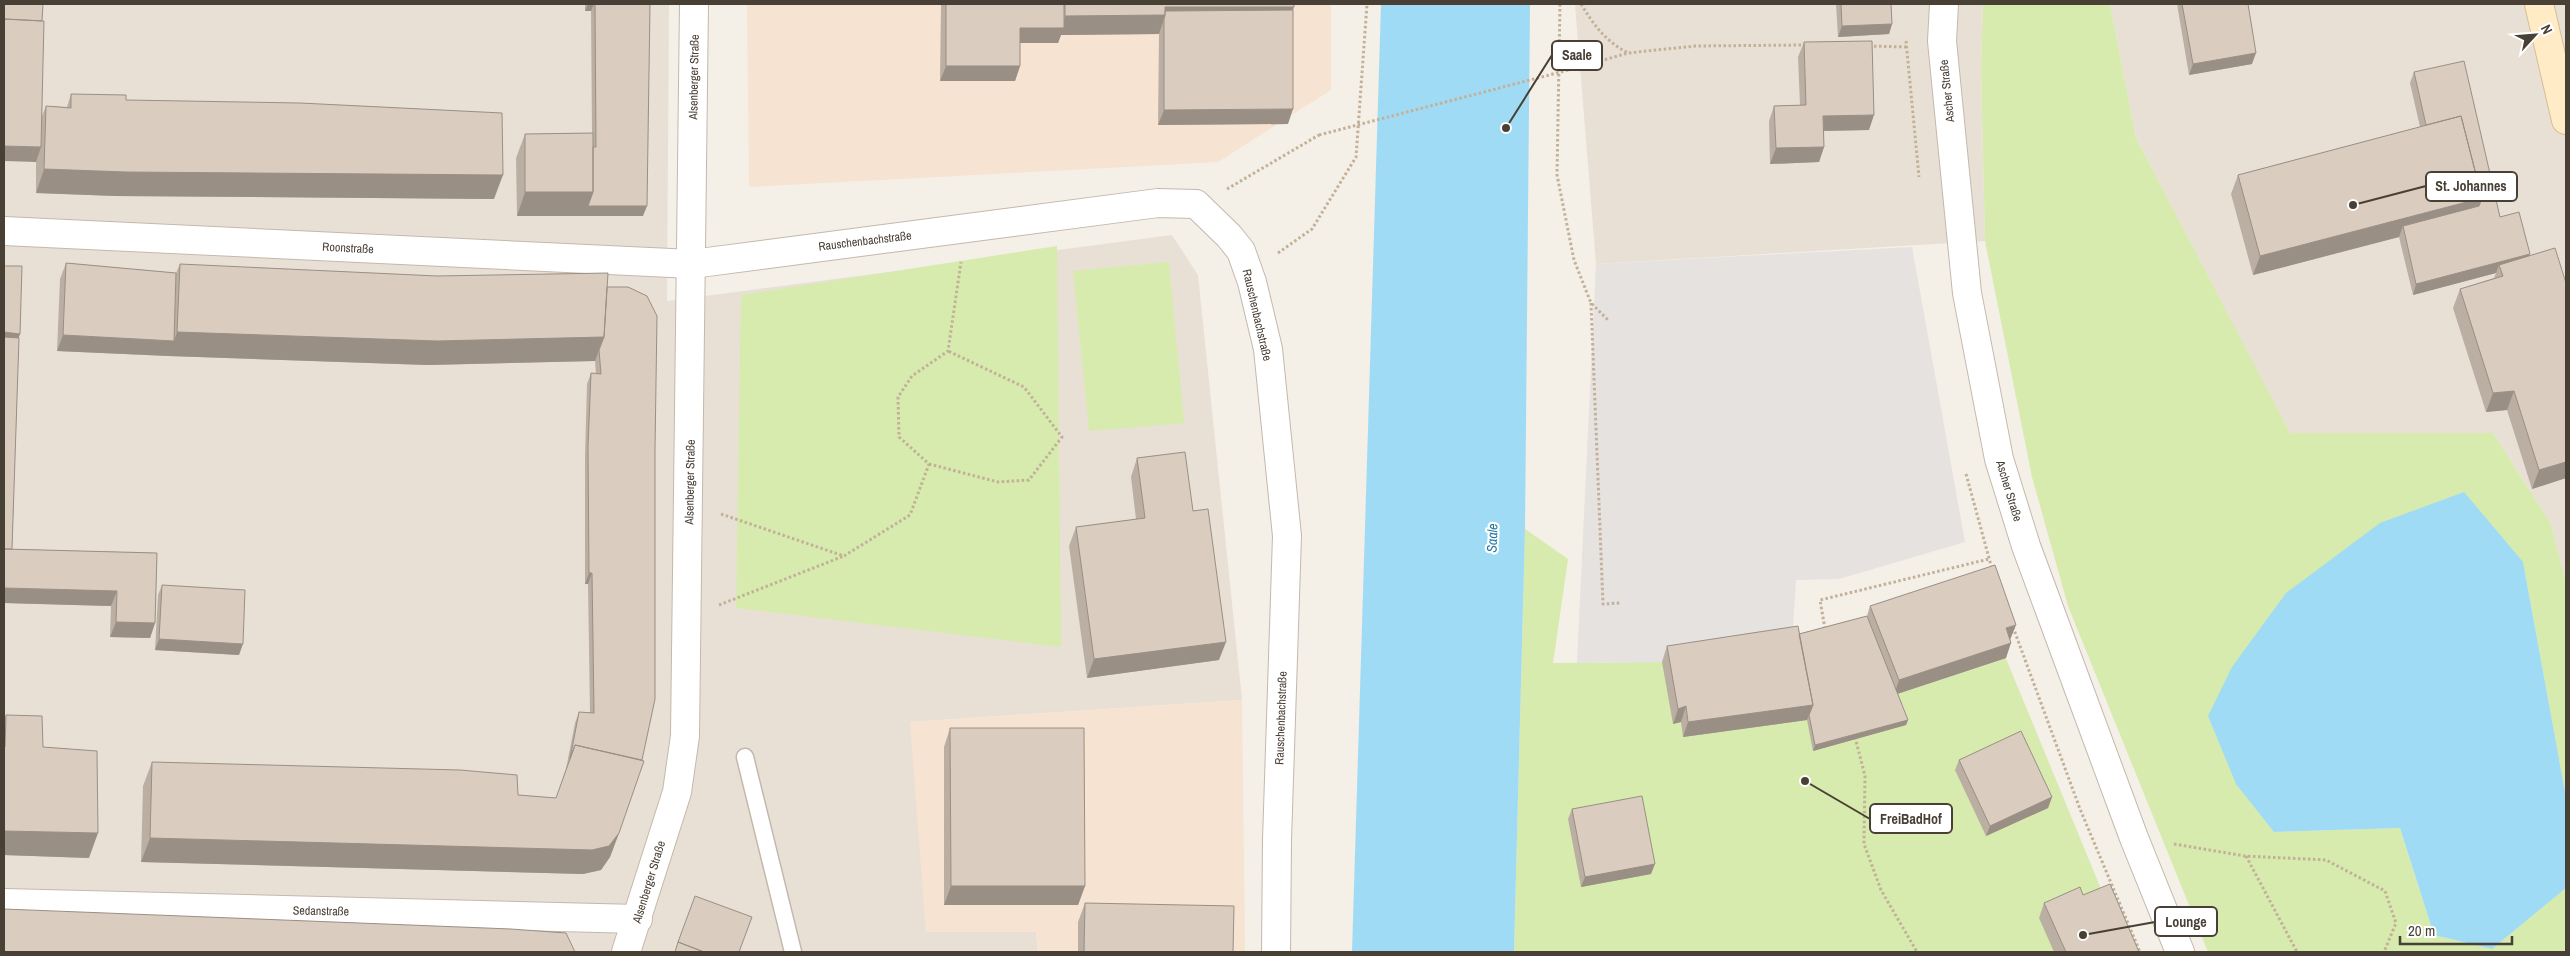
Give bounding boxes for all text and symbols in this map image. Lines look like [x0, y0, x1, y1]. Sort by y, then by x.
north arrow [2510, 10, 2560, 60]
text: N [2537, 22, 2557, 37]
street label: Alsenberger Straße [685, 34, 703, 121]
callout: Saale [1552, 41, 1602, 70]
text: Saale [1562, 46, 1592, 64]
street label: Ascher Straße [1936, 59, 1958, 124]
callout: St. Johannes [2426, 172, 2517, 201]
text: St. Johannes [2435, 177, 2507, 195]
street label: Rauschenbachstraße [818, 227, 912, 255]
street label: Roonstraße [322, 239, 374, 257]
street label: Rauschenbachstraße [1239, 268, 1275, 362]
street label: Alsenberger Straße [681, 439, 699, 526]
street label: Ascher Straße [1992, 458, 2026, 523]
water label: Saale [1482, 523, 1502, 553]
street label: Rauschenbachstraße [1271, 671, 1291, 765]
callout: FreiBadHof [1870, 804, 1952, 833]
text: FreiBadHof [1880, 810, 1942, 828]
street label: Alsenberger Straße [629, 839, 669, 926]
street label: Sedanstraße [293, 903, 349, 919]
callout: Lounge [2155, 907, 2217, 936]
text: Lounge [2165, 913, 2207, 931]
scale bar [2400, 914, 2512, 946]
text: 20 m [2408, 920, 2435, 941]

